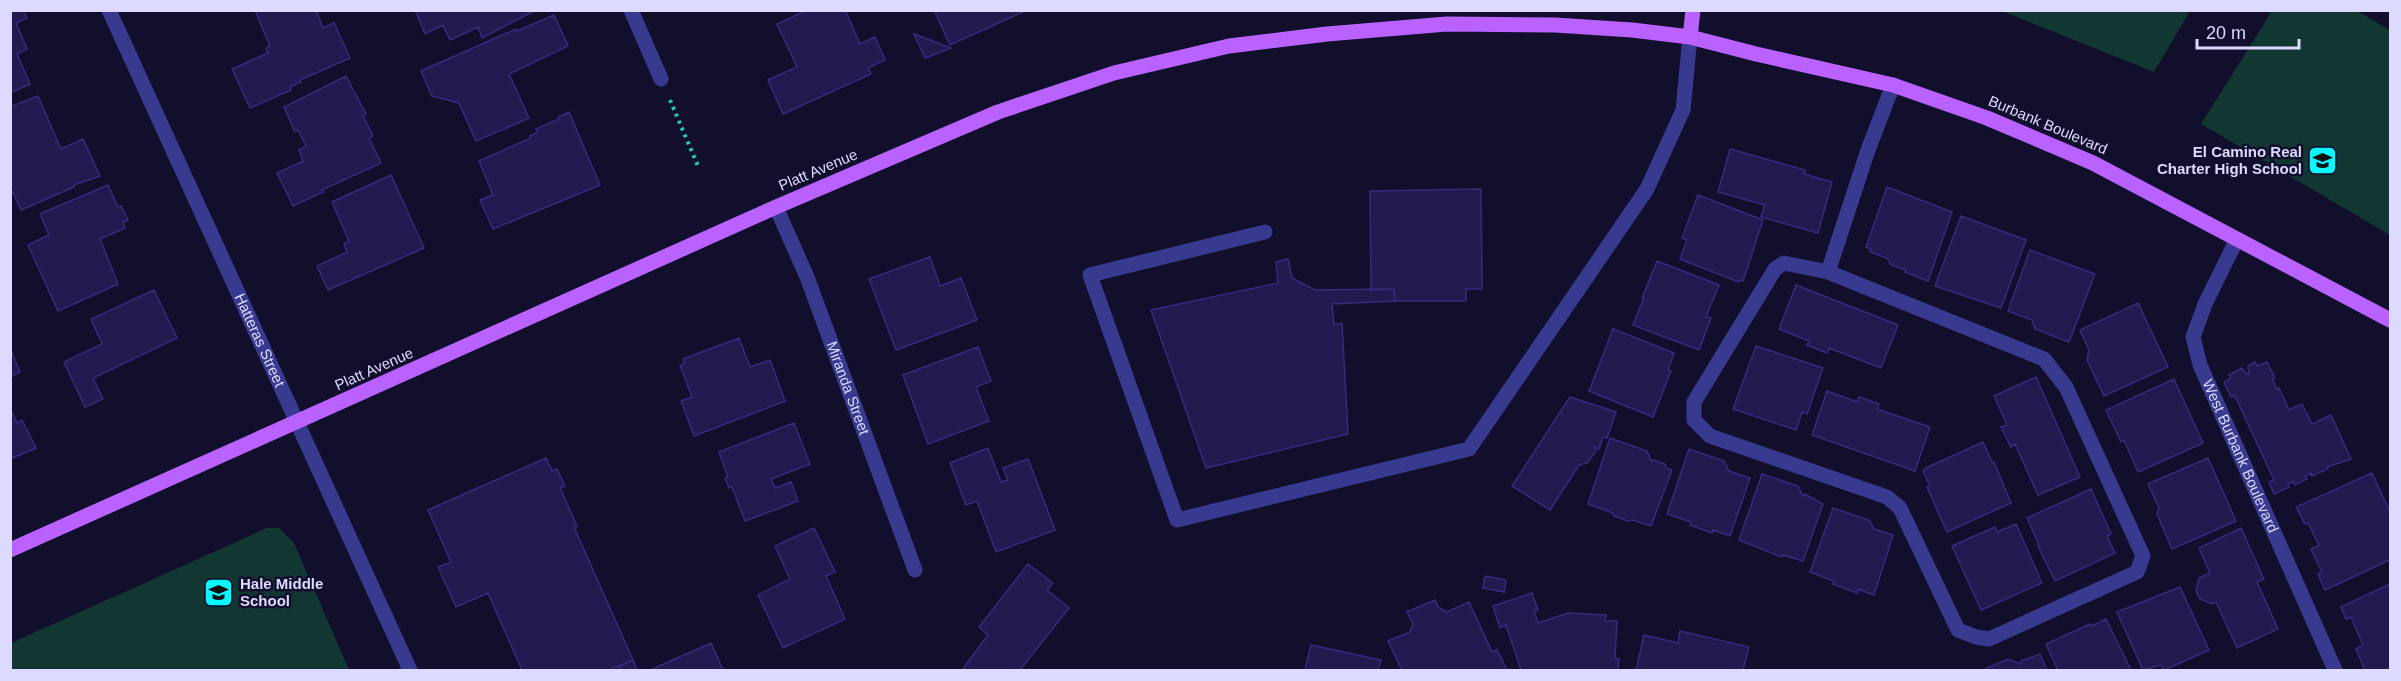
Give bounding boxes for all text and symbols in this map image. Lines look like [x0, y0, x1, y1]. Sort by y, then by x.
scale bar [2197, 12, 2299, 50]
text: 20 m [2206, 23, 2246, 43]
street label: Burbank Boulevard [1986, 92, 2110, 157]
place label: El Camino Real Charter High School [2157, 143, 2302, 177]
street label: Platt Avenue [776, 145, 860, 194]
school or university icon: El Camino Real Charter High School [2307, 145, 2339, 177]
street label: Hatteras Street [231, 291, 289, 390]
street label: Miranda Street [823, 339, 874, 438]
street label: Platt Avenue [332, 344, 416, 393]
street label: West Burbank Boulevard [2199, 377, 2282, 535]
place label: Hale Middle School [240, 575, 323, 609]
school or university icon: Hale Middle School [203, 577, 235, 609]

